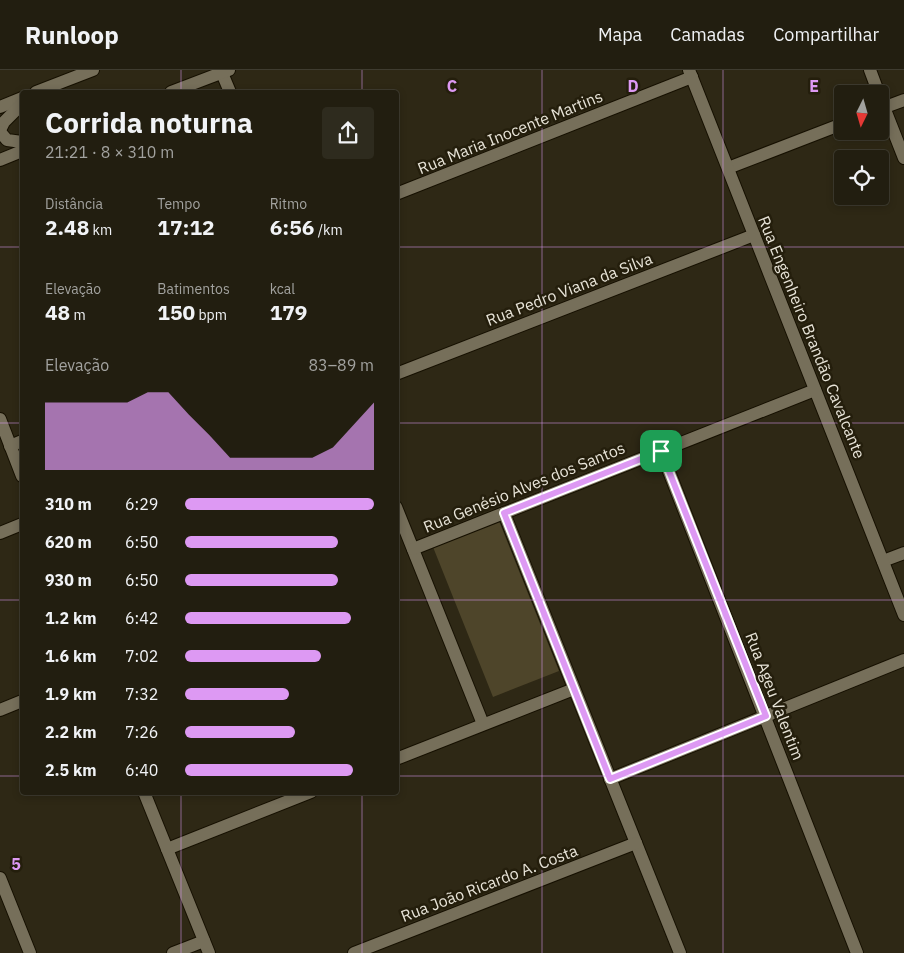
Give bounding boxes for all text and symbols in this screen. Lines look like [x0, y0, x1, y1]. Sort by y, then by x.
text: Runloop [25, 19, 119, 51]
text: Mapa [598, 23, 642, 46]
text: Camadas [670, 23, 745, 46]
text: Compartilhar [773, 23, 879, 46]
text: C [447, 76, 457, 96]
text: D [627, 76, 639, 96]
text: E [809, 76, 819, 96]
north arrow [834, 85, 889, 140]
map controls [834, 85, 889, 205]
street label: Rua Maria Inocente Martins [415, 86, 605, 178]
text: Corrida noturna [45, 104, 253, 141]
button: share [322, 107, 374, 159]
text: 21:21 · 8 × 310 m [45, 142, 174, 162]
button: locate [834, 150, 889, 205]
text: Distância [45, 195, 103, 213]
text: Tempo [157, 195, 200, 213]
text: Ritmo [270, 195, 307, 213]
text: 2.48 [45, 213, 89, 241]
text: 17:12 [157, 213, 215, 241]
text: 6:56 [270, 213, 314, 241]
street label: Rua Engenheiro Brandão Cavalcante [754, 213, 870, 462]
text: km [89, 221, 112, 239]
text: /km [314, 221, 343, 239]
street label: Rua Pedro Viana da Silva [483, 248, 655, 330]
text: Elevação [45, 280, 101, 298]
text: Batimentos [157, 280, 230, 298]
text: kcal [270, 280, 295, 298]
text: 48 [45, 298, 70, 326]
text: 150 [157, 298, 195, 326]
text: 179 [270, 298, 307, 326]
text: m [70, 306, 86, 324]
text: bpm [195, 306, 227, 324]
text: Elevação [45, 355, 109, 375]
text: 83–89 m [308, 355, 374, 375]
pin [640, 430, 682, 472]
street label: Rua Genésio Alves dos Santos [420, 437, 628, 537]
icon: arrive [647, 437, 675, 465]
text: 310 m [45, 494, 92, 514]
text: 6:29 [125, 494, 158, 514]
text: 620 m [45, 532, 92, 552]
text: 6:50 [125, 532, 158, 552]
text: 930 m [45, 570, 92, 590]
text: 6:50 [125, 570, 158, 590]
text: 1.2 km [45, 608, 96, 628]
text: 6:42 [125, 608, 158, 628]
street label: Rua Ageu Valentim [741, 629, 809, 763]
text: 1.6 km [45, 646, 96, 666]
text: 7:02 [125, 646, 158, 666]
text: 1.9 km [45, 684, 96, 704]
text: 7:32 [125, 684, 158, 704]
text: 2.2 km [45, 722, 96, 742]
text: 7:26 [125, 722, 158, 742]
text: 2.5 km [45, 760, 96, 780]
text: 6:40 [125, 760, 158, 780]
street label: Rua João Ricardo A. Costa [398, 840, 581, 926]
text: 5 [11, 854, 21, 874]

